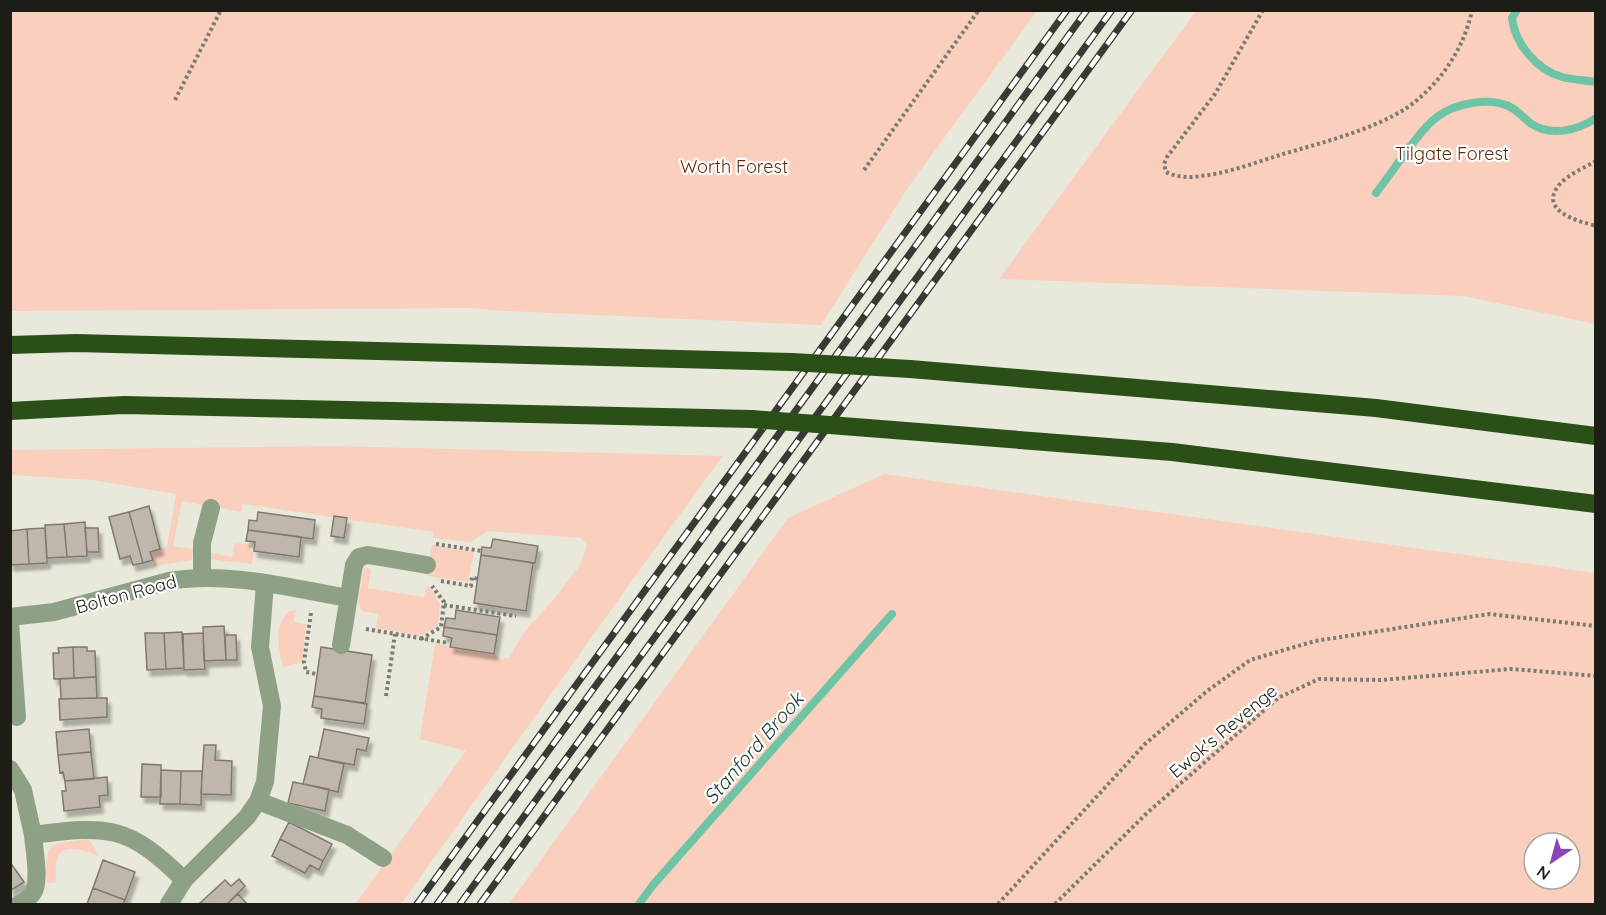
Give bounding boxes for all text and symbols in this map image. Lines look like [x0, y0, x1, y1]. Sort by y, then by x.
park label: Tilgate Forest [1395, 142, 1509, 165]
park label: Worth Forest [680, 155, 788, 178]
street label: Bolton Road [73, 569, 179, 619]
street label: Ewok's Revenge [1164, 679, 1282, 783]
water label: Stanford Brook [698, 685, 810, 809]
north arrow [1522, 831, 1582, 891]
text: N [1533, 862, 1554, 885]

